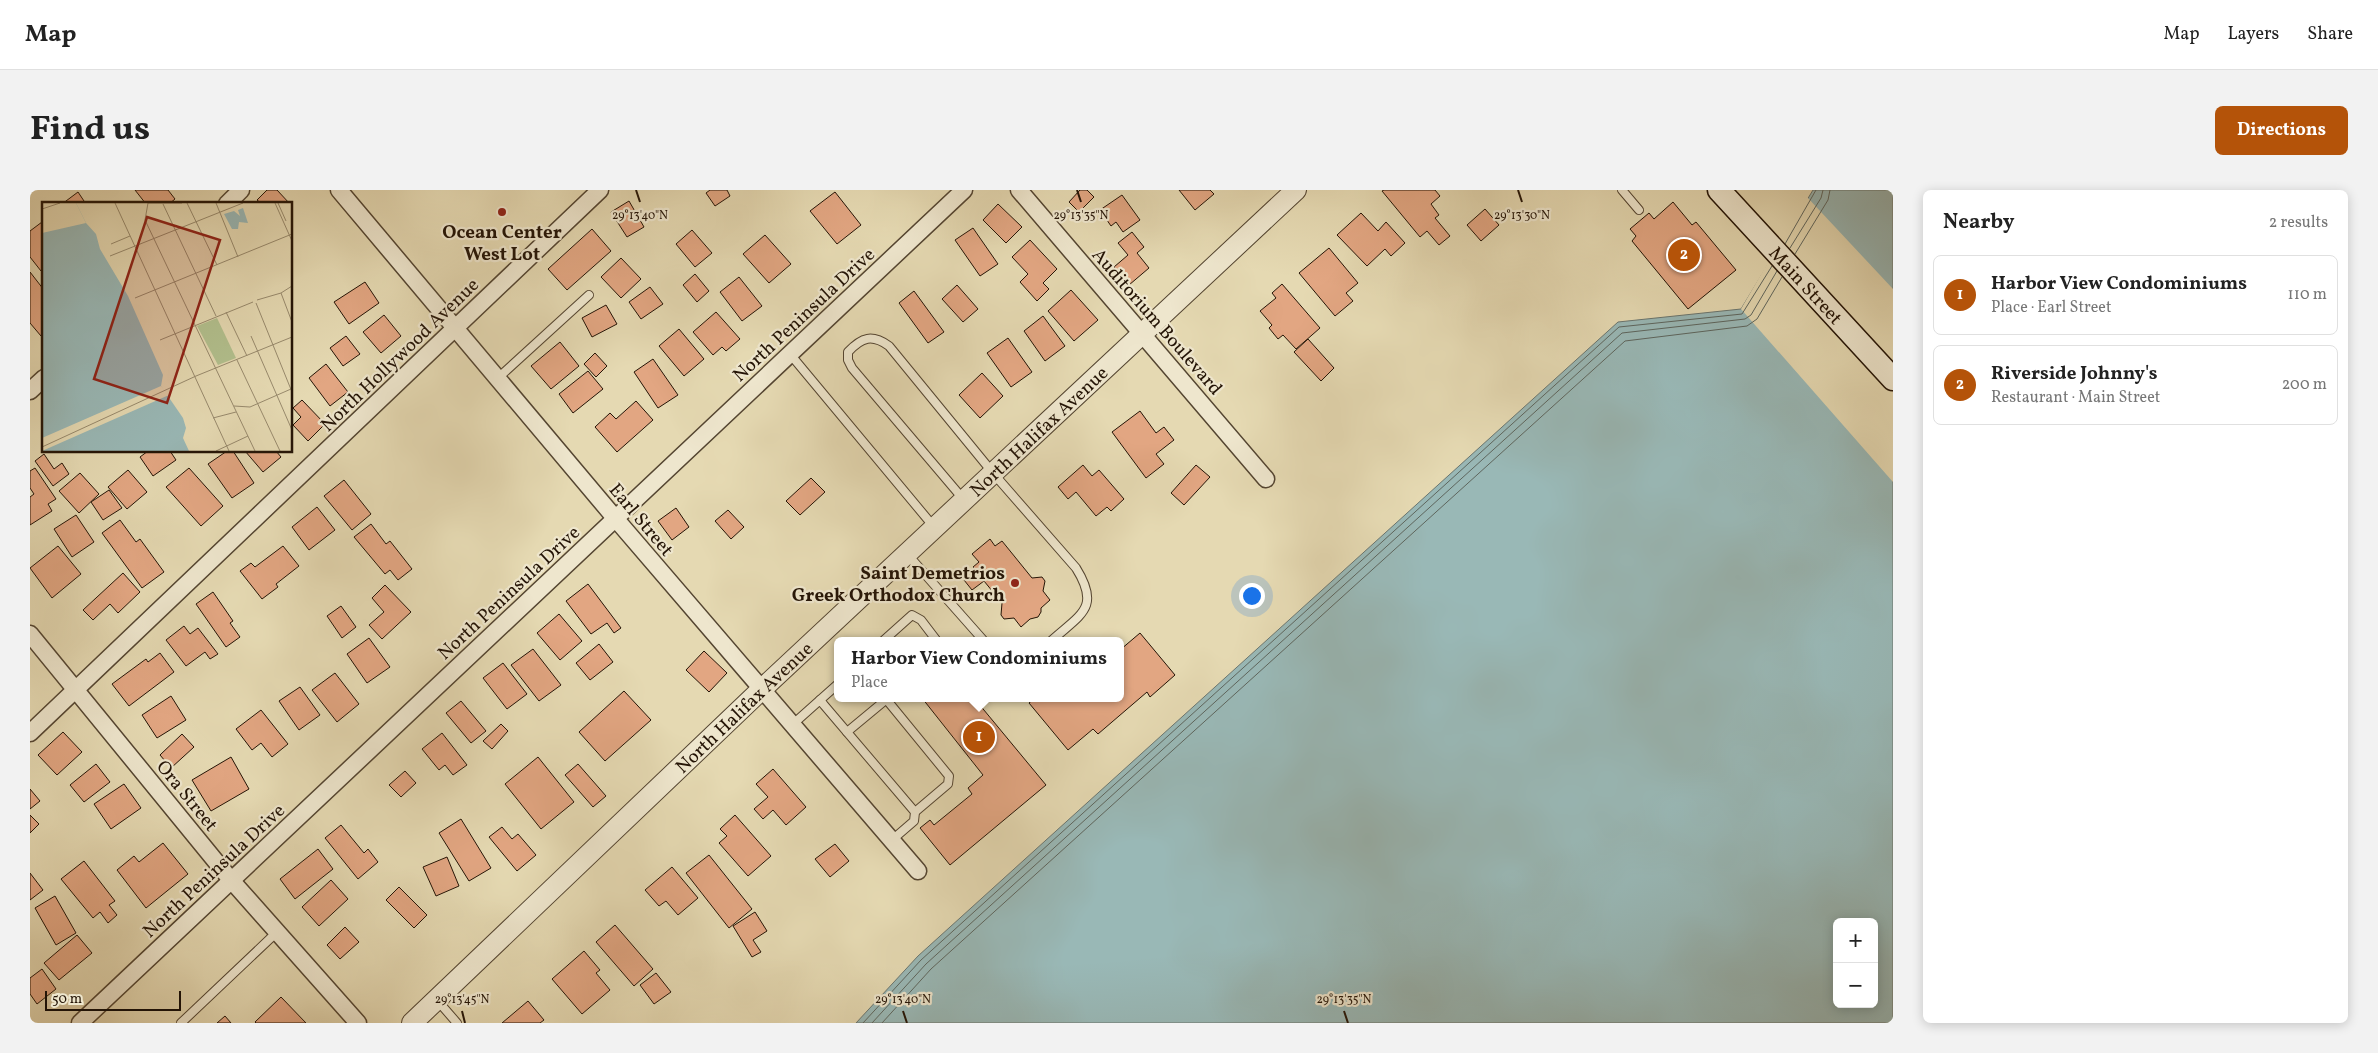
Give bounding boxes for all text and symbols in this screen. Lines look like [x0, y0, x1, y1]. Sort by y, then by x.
text: Map [25, 18, 76, 52]
text: Map [2163, 22, 2199, 47]
text: Layers [2227, 22, 2279, 47]
text: Share [2307, 22, 2353, 47]
text: Find us [30, 106, 150, 154]
button: Directions [2215, 106, 2348, 155]
inset map [42, 202, 292, 452]
marker: Ocean Center West Lot [496, 206, 508, 218]
text: 29°13'40"N [612, 208, 668, 224]
text: 29°13'35"N [1054, 208, 1109, 224]
text: 29°13'30"N [1494, 208, 1550, 224]
text: Nearby [1943, 208, 2014, 237]
text: 2 results [2269, 212, 2328, 234]
place label: Ocean Center West Lot [442, 220, 562, 268]
pin: 2 [1668, 236, 1700, 274]
street label: Main Street [1762, 241, 1848, 331]
street label: North Peninsula Drive [727, 242, 881, 388]
street label: Auditorium Boulevard [1085, 243, 1228, 401]
text: Harbor View Condominiums [1991, 271, 2247, 297]
street label: North Hollywood Avenue [315, 273, 485, 438]
text: 1 [1957, 284, 1963, 306]
text: 110 m [2288, 284, 2327, 306]
text: Place · Earl Street [1991, 297, 2112, 319]
street label: North Halifax Avenue [965, 361, 1115, 503]
text: Riverside Johnny's [1991, 361, 2158, 387]
text: 2 [1956, 374, 1964, 396]
text: 200 m [2282, 374, 2327, 396]
text: Restaurant · Main Street [1991, 387, 2160, 409]
street label: Earl Street [602, 478, 679, 563]
street label: North Peninsula Drive [432, 520, 586, 666]
place label: Saint Demetrios Greek Orthodox Church [792, 561, 1005, 609]
marker: Saint Demetrios Greek Orthodox Church [1009, 577, 1021, 589]
your location [1239, 583, 1265, 609]
street label: North Halifax Avenue [670, 637, 819, 780]
popup [834, 637, 1124, 702]
text: Harbor View Condominiums [851, 646, 1107, 672]
text: Place [851, 672, 888, 694]
pin: 1 [963, 718, 995, 756]
street label: Ora Street [150, 755, 223, 838]
street label: North Peninsula Drive [137, 798, 291, 944]
map controls [1833, 918, 1878, 1008]
button: + [1833, 918, 1878, 963]
button: − [1833, 963, 1878, 1008]
scale bar [45, 988, 181, 1011]
text: 50 m [52, 990, 82, 1009]
text: 29°13'45"N [435, 992, 489, 1008]
text: 29°13'40"N [875, 992, 931, 1008]
text: 29°13'35"N [1317, 992, 1372, 1008]

